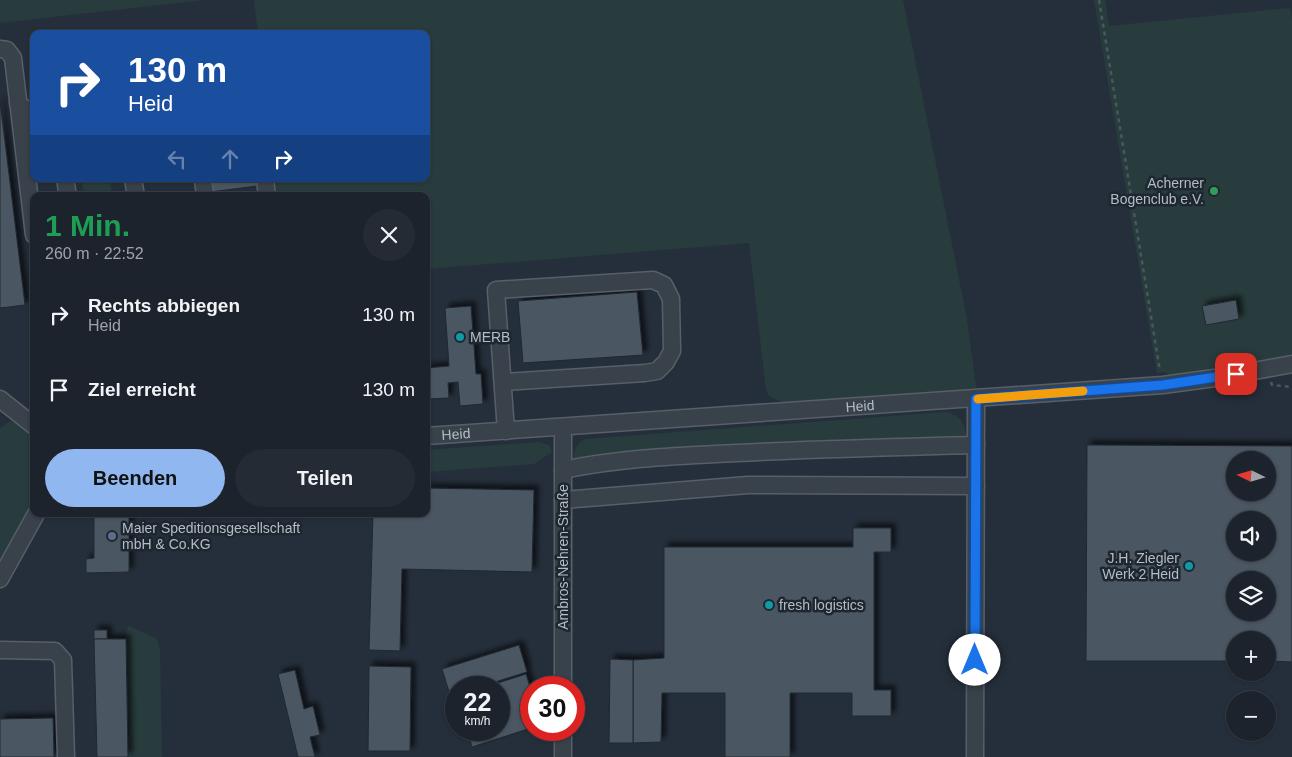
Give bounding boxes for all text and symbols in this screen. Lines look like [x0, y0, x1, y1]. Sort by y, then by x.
icon: right [45, 50, 110, 115]
text: 130 m [128, 50, 227, 89]
text: Heid [128, 91, 173, 116]
icon: left [163, 145, 191, 173]
icon: ahead [216, 145, 244, 173]
icon: right [269, 145, 297, 173]
place label: Acherner Bogenclub e.V. [1110, 175, 1204, 207]
marker: Acherner Bogenclub e.V. [1208, 185, 1220, 197]
text: 1 Min. [45, 209, 130, 242]
button: close [363, 209, 415, 261]
text: 260 m · 22:52 [45, 245, 144, 262]
text: Rechts abbiegen [88, 295, 240, 316]
icon: right [45, 301, 73, 329]
text: 130 m [362, 304, 415, 325]
text: Heid [88, 317, 121, 334]
place label: MERB [470, 329, 510, 345]
marker: MERB [454, 331, 466, 343]
pin [1215, 353, 1257, 395]
icon: arrive [1222, 360, 1250, 388]
icon: arrive [45, 376, 73, 404]
text: Ziel erreicht [88, 379, 196, 400]
text: 130 m [362, 379, 415, 400]
street label: Heid [845, 397, 875, 415]
street label: Heid [441, 425, 471, 443]
button: Beenden [45, 449, 225, 507]
button: Teilen [235, 449, 415, 507]
north arrow [1226, 451, 1276, 501]
map controls [1226, 451, 1276, 741]
street label: Ambros-Nehren-Straße [555, 484, 571, 630]
button: sound [1226, 511, 1276, 561]
place label: Maier Speditionsgesellschaft mbH & Co.KG [122, 520, 300, 552]
marker: Maier Speditionsgesellschaft mbH & Co.KG [106, 530, 118, 542]
place label: J.H. Ziegler Werk 2 Heid [1102, 550, 1179, 582]
marker: J.H. Ziegler Werk 2 Heid [1183, 560, 1195, 572]
button: layers [1226, 571, 1276, 621]
place label: fresh logistics [779, 597, 864, 613]
marker: fresh logistics [763, 599, 775, 611]
button: + [1226, 631, 1276, 681]
position arrow [948, 633, 1000, 685]
speed limit sign: 30 [520, 676, 585, 741]
text: 22 [464, 688, 491, 716]
button: − [1226, 691, 1276, 741]
text: km/h [464, 714, 491, 728]

